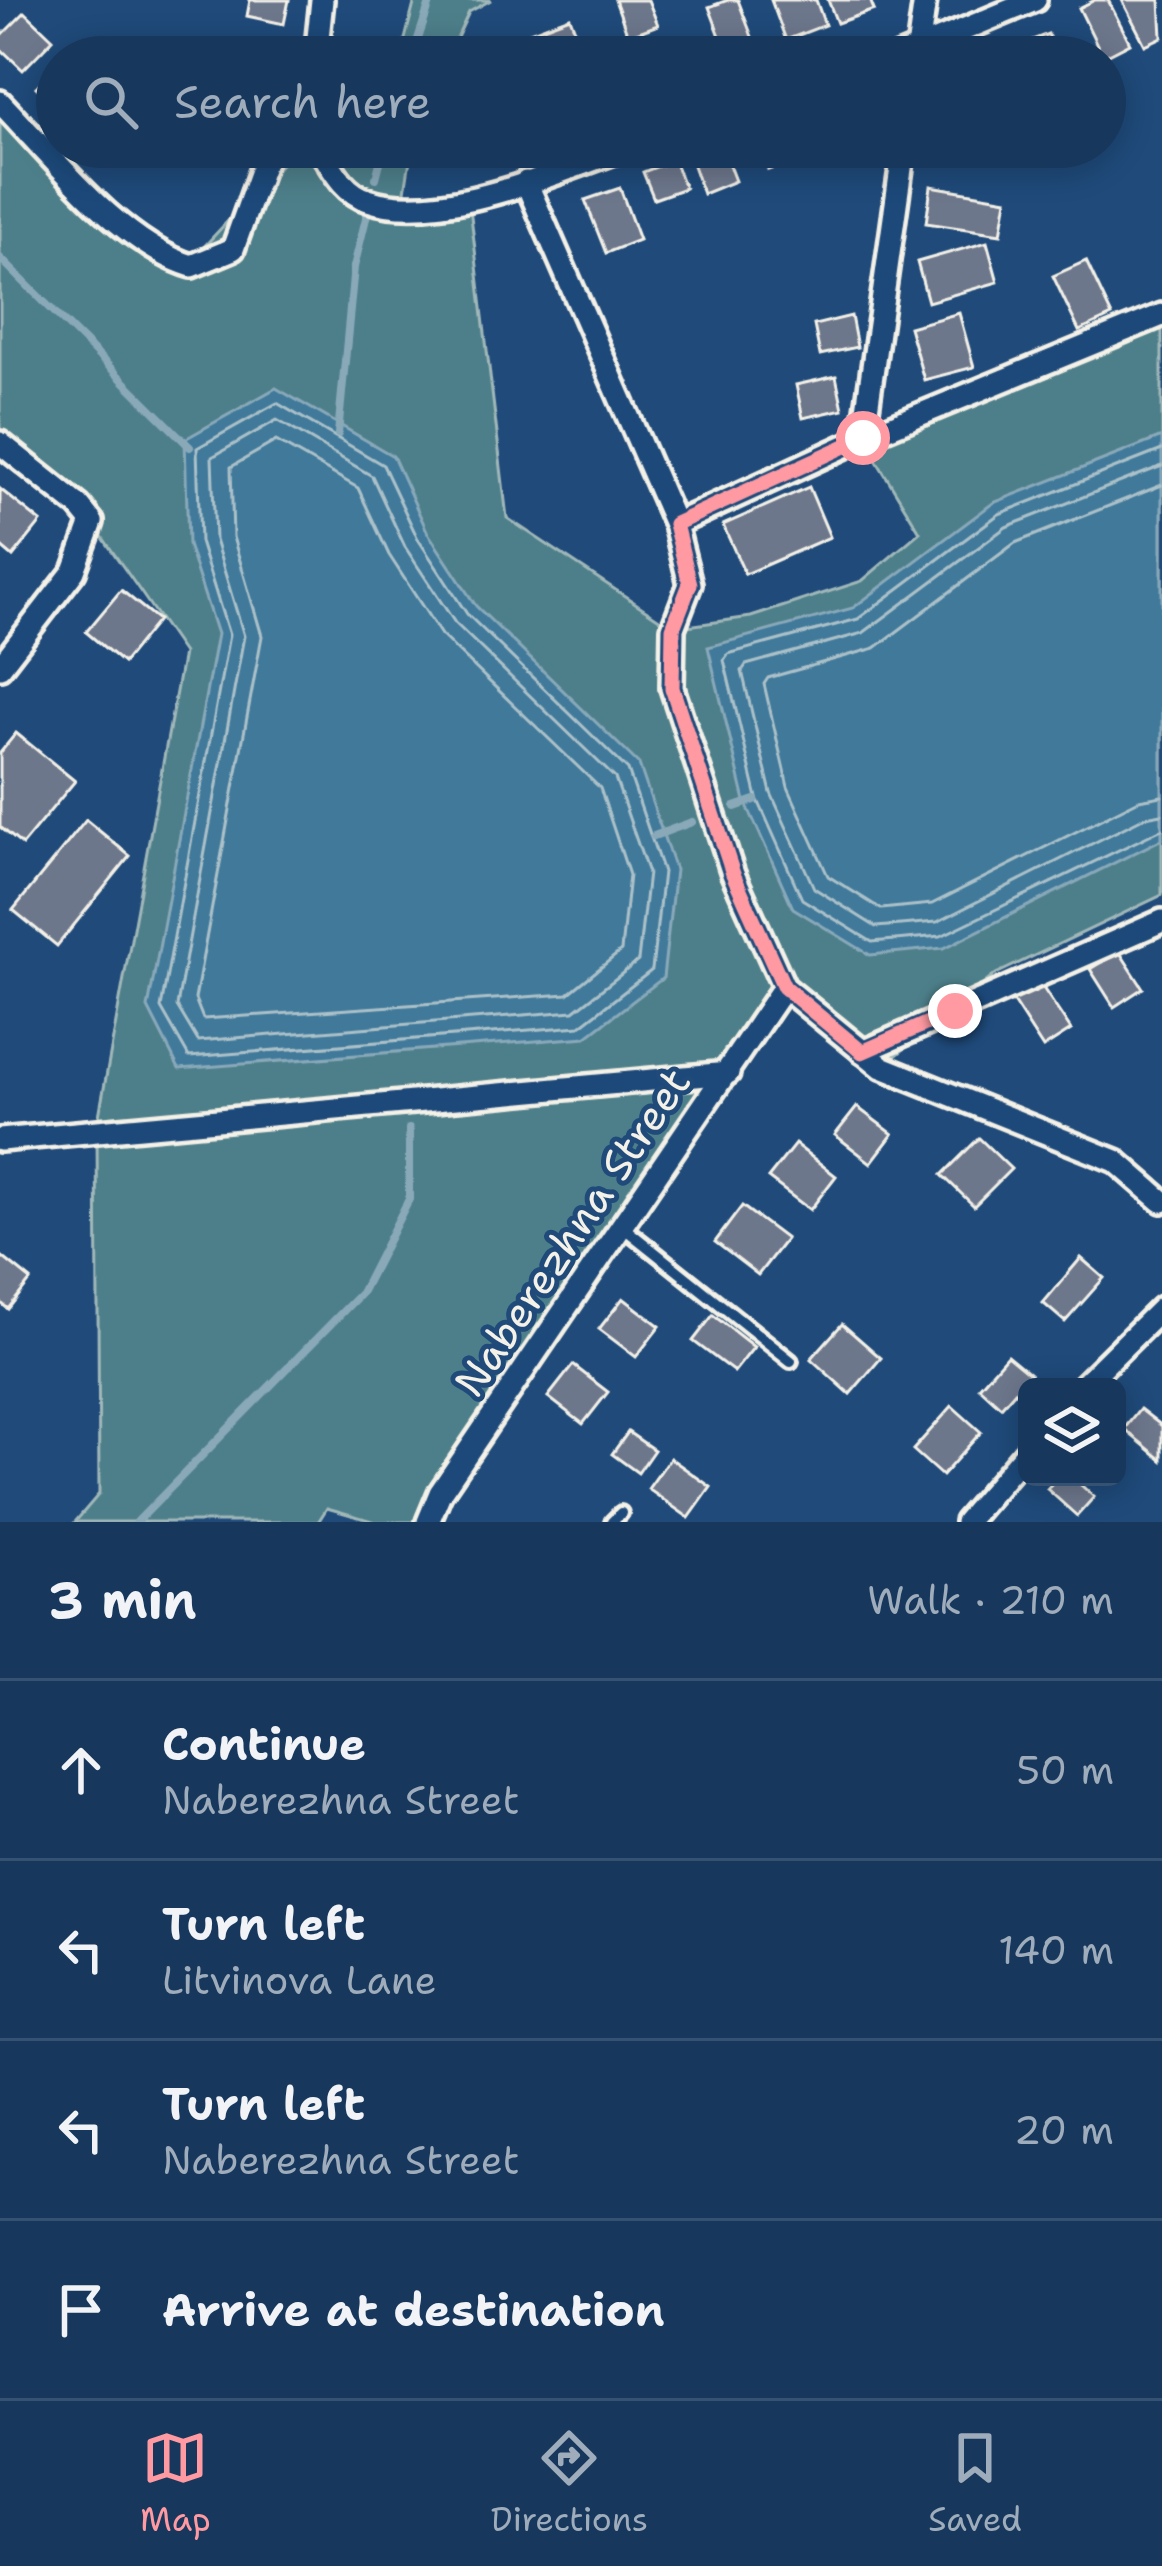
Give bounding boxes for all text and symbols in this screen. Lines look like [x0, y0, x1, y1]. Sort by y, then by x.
search box [36, 36, 1126, 168]
icon: search [78, 69, 144, 135]
text: Search here [174, 72, 431, 132]
route start [836, 411, 890, 465]
route end [928, 984, 982, 1038]
street label: Naberezhna Street [441, 1057, 703, 1407]
map controls [1018, 1378, 1126, 1486]
button: layers [1018, 1378, 1126, 1486]
text: 3 min [48, 1566, 197, 1634]
text: Walk · 210 m [867, 1574, 1114, 1626]
text: Continue [162, 1714, 366, 1774]
icon: ahead [48, 1737, 114, 1803]
text: 50 m [1016, 1744, 1114, 1796]
text: Naberezhna Street [162, 1774, 520, 1826]
text: Turn left [162, 1894, 365, 1954]
icon: left [48, 1917, 114, 1983]
text: 140 m [998, 1924, 1114, 1976]
text: Litvinova Lane [162, 1954, 437, 2006]
text: Turn left [162, 2074, 365, 2134]
icon: left [48, 2097, 114, 2163]
text: 20 m [1014, 2104, 1114, 2156]
text: Naberezhna Street [162, 2134, 520, 2186]
icon: arrive [48, 2277, 114, 2343]
text: Arrive at destination [162, 2280, 665, 2340]
tab: Map [140, 2425, 211, 2542]
tab: Directions [491, 2425, 648, 2542]
tab: Saved [928, 2425, 1022, 2542]

